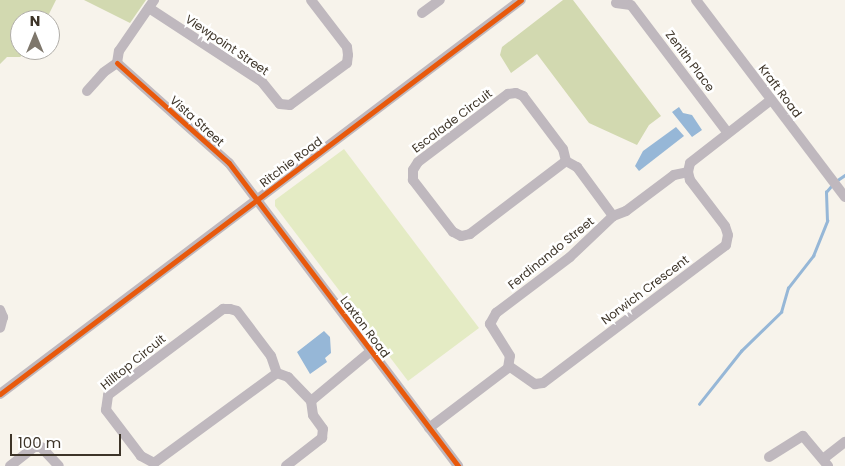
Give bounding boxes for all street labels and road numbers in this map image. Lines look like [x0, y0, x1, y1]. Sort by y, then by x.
street label: Viewpoint Street [183, 12, 271, 78]
street label: Zenith Place [662, 28, 718, 94]
street label: Kraft Road [755, 62, 805, 120]
street label: Escalade Circuit [409, 86, 495, 156]
street label: Vista Street [167, 93, 227, 149]
street label: Ritchie Road [257, 134, 325, 190]
street label: Ferdinando Street [505, 214, 597, 292]
street label: Norwich Crescent [598, 252, 692, 328]
street label: Laxton Road [337, 293, 393, 361]
street label: Hilltop Circuit [98, 331, 168, 393]

